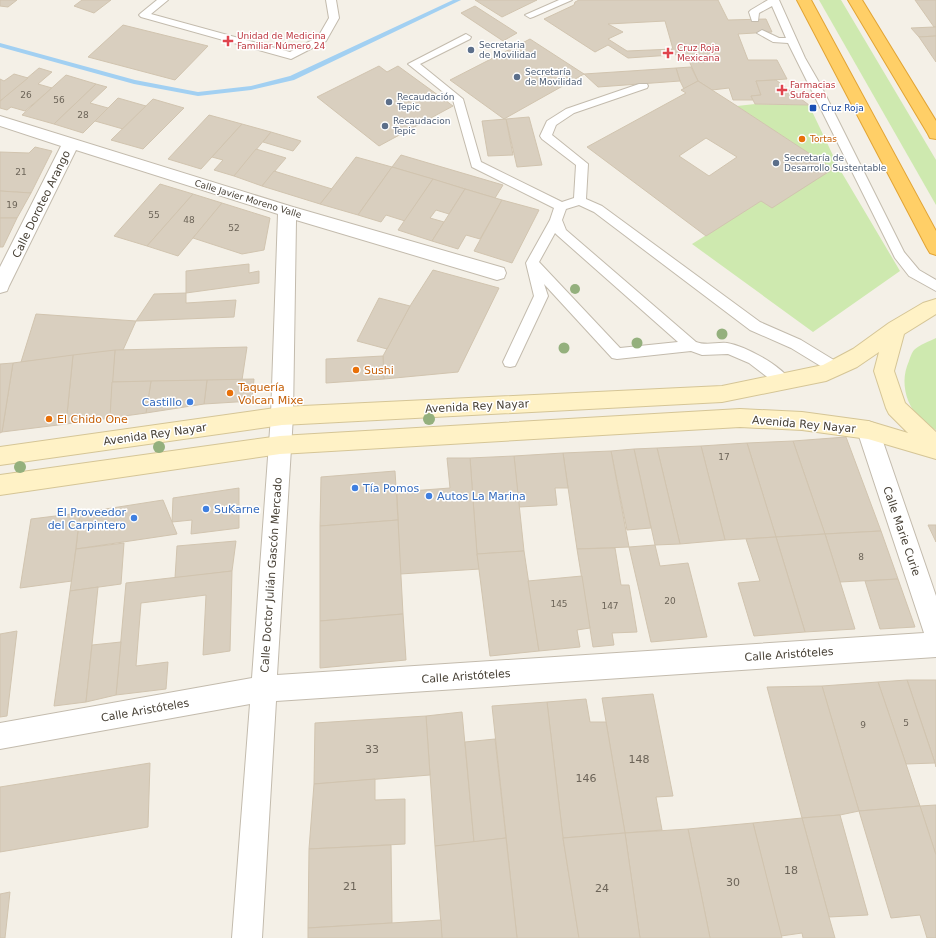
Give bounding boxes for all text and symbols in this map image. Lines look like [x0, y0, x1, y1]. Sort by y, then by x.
place label: Unidad de Medicina Familiar Número 24 [237, 31, 326, 51]
marker: Unidad de Medicina Familiar Número 24 [222, 35, 234, 47]
place label: Secretaria de Movilidad [479, 40, 536, 60]
place label: Cruz Roja Mexicana [677, 43, 720, 63]
marker: Secretaria de Movilidad [466, 45, 476, 55]
marker: Cruz Roja Mexicana [662, 47, 674, 59]
place label: Secretaría de Movilidad [525, 67, 582, 87]
marker: Secretaría de Movilidad [512, 72, 522, 82]
place label: Farmacias Sufacen [790, 80, 836, 100]
marker: Farmacias Sufacen [777, 85, 787, 95]
house number: 26 [20, 90, 32, 100]
place label: Recaudación Tepic [396, 92, 454, 112]
house number: 56 [53, 95, 65, 105]
marker: Recaudación Tepic [384, 97, 394, 107]
marker: Cruz Roja [808, 103, 818, 113]
place label: Cruz Roja [821, 103, 864, 113]
house number: 28 [77, 110, 89, 120]
place label: Recaudacion Tepic [392, 116, 450, 136]
marker: Recaudacion Tepic [380, 121, 390, 131]
marker: Tortas [797, 134, 807, 144]
place label: Tortas [809, 134, 837, 144]
street label: Calle Doroteo Arango [10, 148, 73, 260]
place label: Secretaría de Desarrollo Sustentable [784, 153, 887, 173]
marker: Secretaría de Desarrollo Sustentable [771, 158, 781, 168]
house number: 21 [15, 167, 27, 177]
street label: Calle Javier Moreno Valle [193, 178, 303, 220]
house number: 19 [6, 200, 18, 210]
house number: 55 [148, 210, 160, 220]
house number: 48 [183, 215, 195, 225]
house number: 52 [228, 223, 240, 233]
place label: Sushi [364, 364, 394, 377]
marker: Sushi [351, 365, 361, 375]
place label: Taquería Volcan Mixe [237, 381, 303, 407]
marker: Taquería Volcan Mixe [225, 388, 235, 398]
place label: Castillo [142, 396, 182, 409]
marker: Castillo [185, 397, 195, 407]
street label: Avenida Rey Nayar [425, 397, 530, 416]
place label: El Chido One [57, 413, 128, 426]
street label: Avenida Rey Nayar [752, 413, 857, 436]
marker: El Chido One [44, 414, 54, 424]
street label: Avenida Rey Nayar [103, 421, 208, 448]
house number: 17 [718, 452, 730, 462]
street label: Calle Doctor Julián Gascón Mercado [258, 477, 285, 673]
place label: Tía Pomos [362, 482, 419, 495]
marker: Tía Pomos [350, 483, 360, 493]
street label: Calle Marie Curie [880, 485, 923, 578]
place label: Autos La Marina [437, 490, 526, 503]
marker: Autos La Marina [424, 491, 434, 501]
place label: SuKarne [214, 503, 260, 516]
marker: SuKarne [201, 504, 211, 514]
place label: El Proveedor del Carpintero [48, 506, 126, 532]
marker: El Proveedor del Carpintero [129, 513, 139, 523]
house number: 8 [858, 552, 864, 562]
house number: 20 [664, 596, 676, 606]
house number: 145 [550, 599, 568, 609]
house number: 147 [601, 601, 619, 611]
street label: Calle Aristóteles [744, 645, 834, 664]
street label: Calle Aristóteles [421, 667, 511, 686]
street label: Calle Aristóteles [100, 696, 190, 725]
house number: 5 [903, 718, 909, 728]
house number: 9 [860, 720, 866, 730]
house number: 33 [365, 743, 379, 756]
house number: 148 [629, 753, 650, 766]
house number: 146 [576, 772, 597, 785]
house number: 18 [784, 864, 798, 877]
house number: 30 [726, 876, 740, 889]
house number: 21 [343, 880, 357, 893]
house number: 24 [595, 882, 609, 895]

